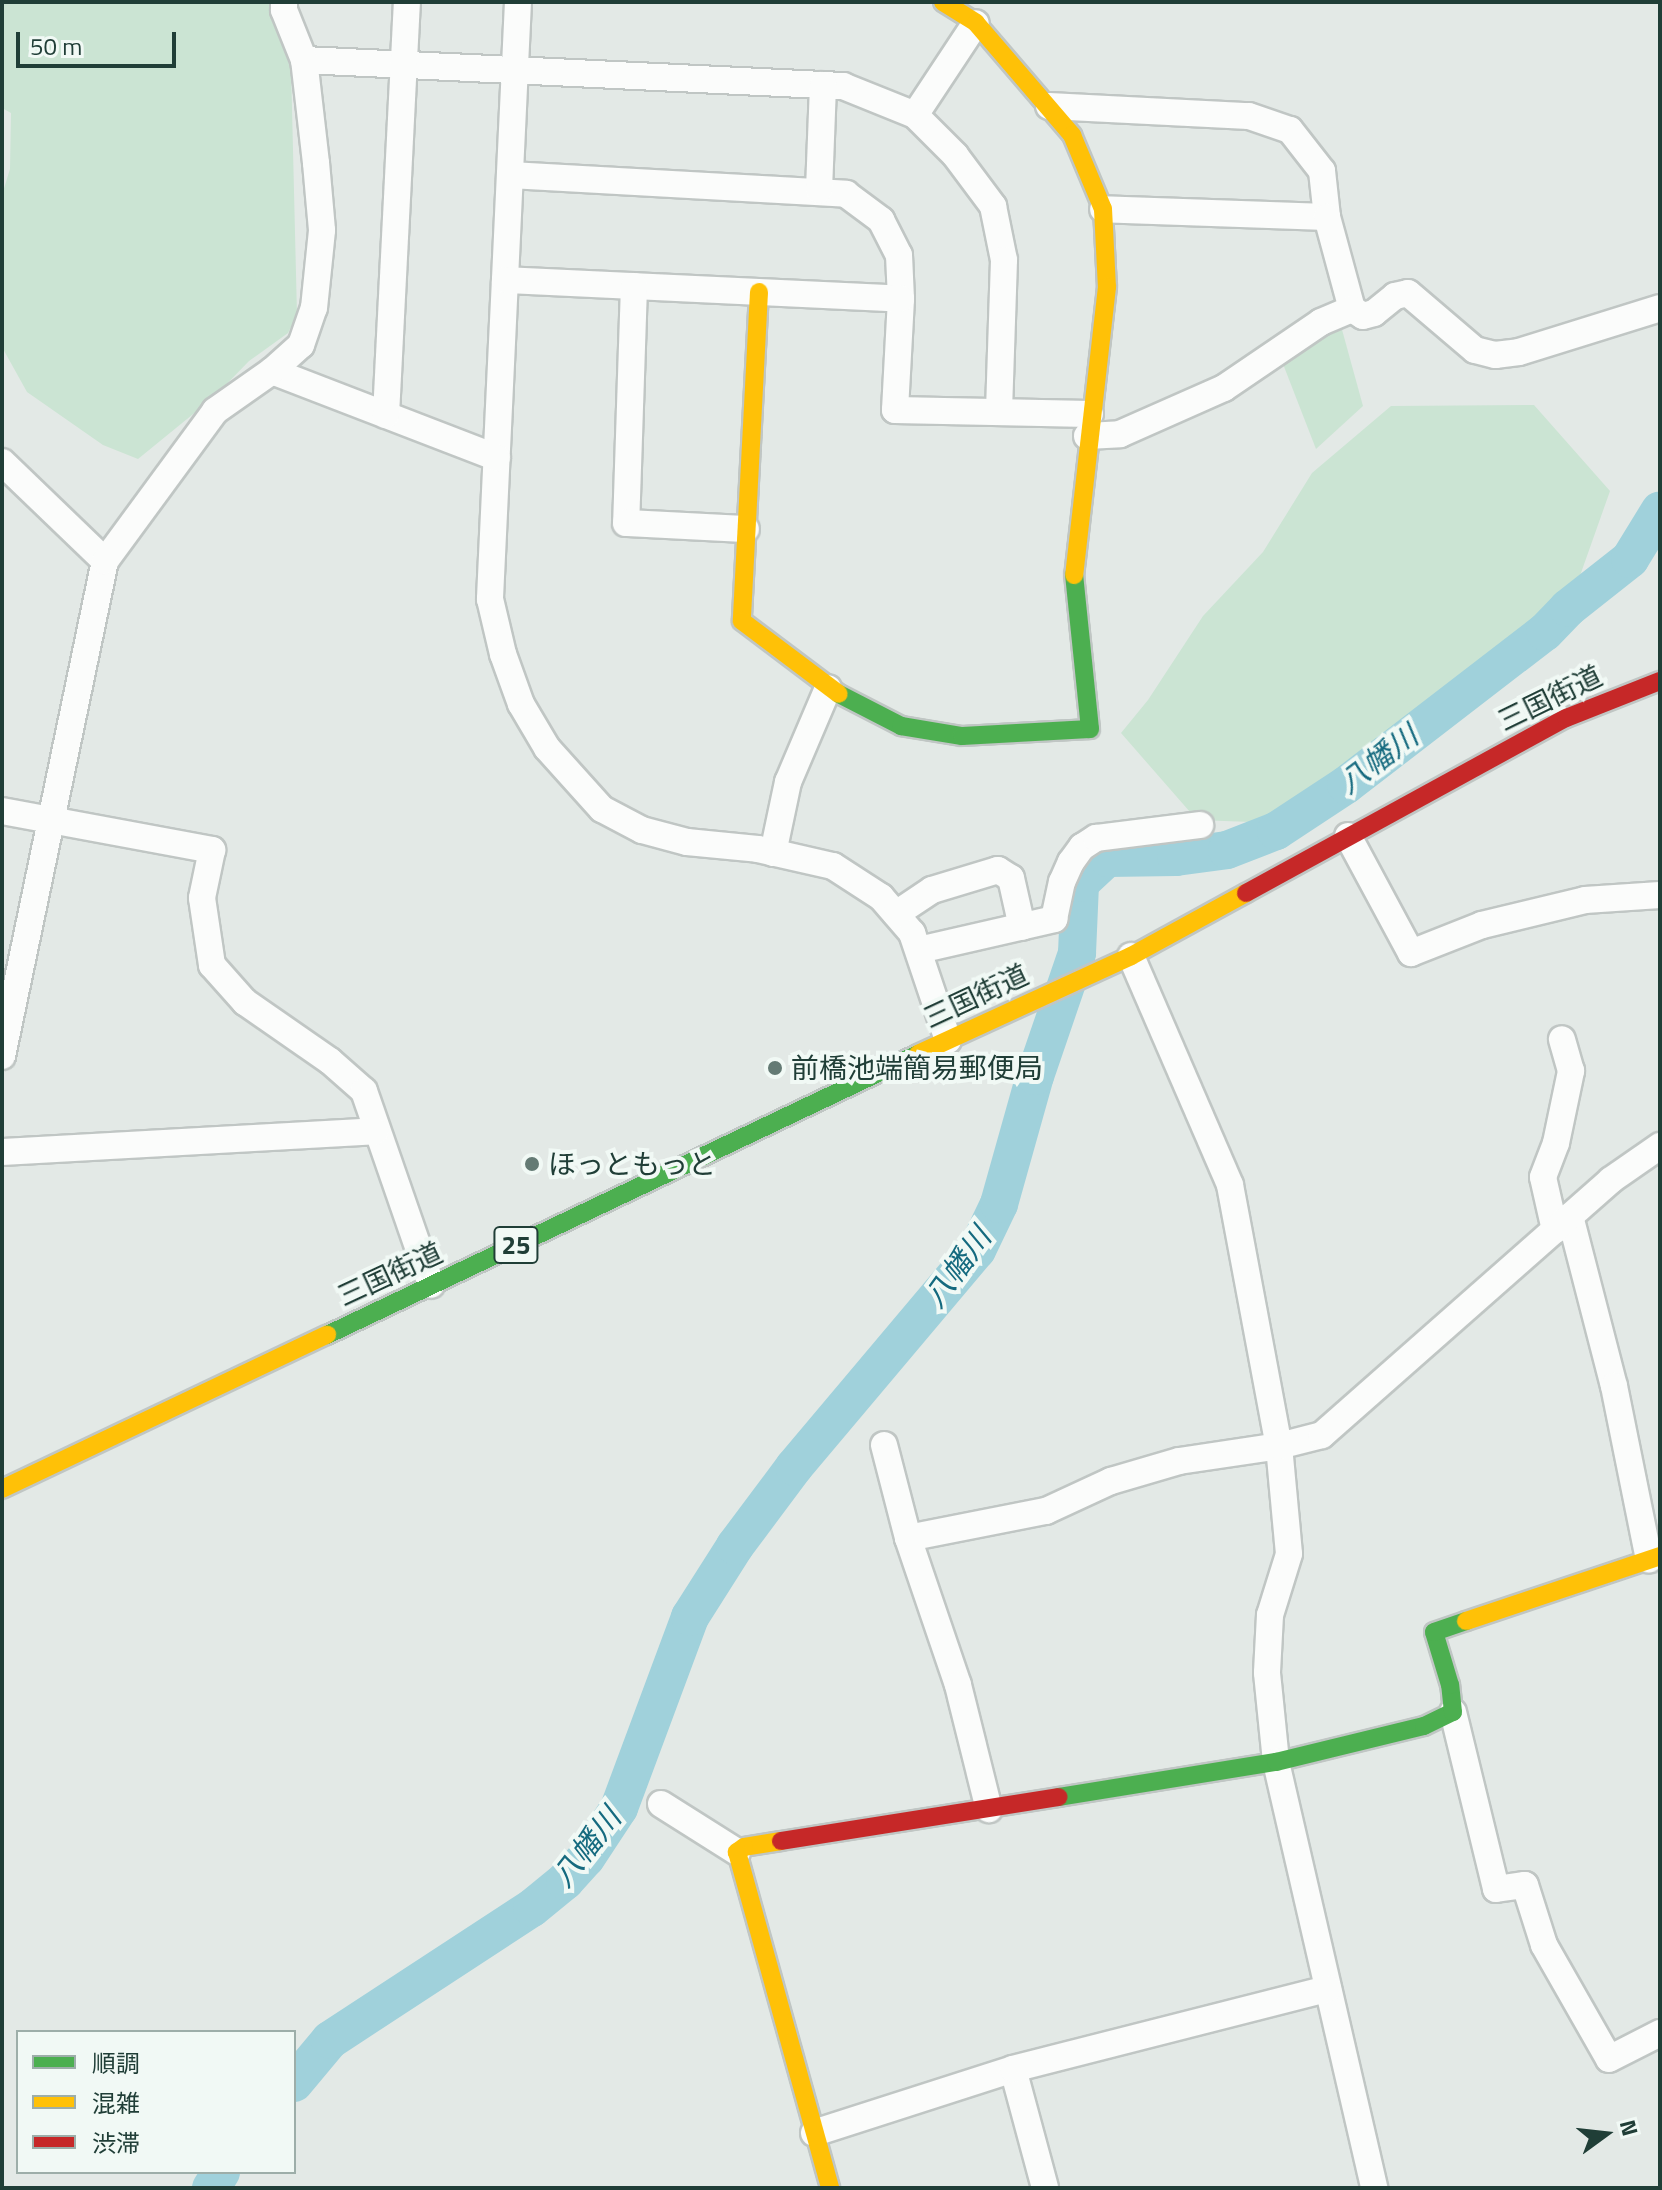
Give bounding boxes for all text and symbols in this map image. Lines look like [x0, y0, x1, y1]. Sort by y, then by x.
scale bar [20, 16, 180, 66]
text: 50 m [30, 28, 82, 64]
street label: 三国街道 [1492, 658, 1608, 738]
water label: 八幡川 [1331, 718, 1425, 800]
street label: 三国街道 [918, 957, 1034, 1035]
place label: 前橋池端簡易郵便局 [791, 1051, 1043, 1085]
marker: 前橋池端簡易郵便局 [766, 1059, 784, 1077]
place label: ほっともっと [548, 1147, 716, 1181]
marker: ほっともっと [523, 1155, 541, 1173]
water label: 八幡川 [916, 1220, 998, 1314]
road number: 25 [492, 1223, 540, 1267]
street label: 三国街道 [332, 1235, 448, 1313]
water label: 八幡川 [544, 1800, 628, 1894]
legend [16, 2030, 296, 2174]
text: 順調 [92, 2045, 140, 2081]
text: 混雑 [92, 2085, 140, 2121]
north arrow [1566, 2094, 1646, 2174]
text: N [1611, 2116, 1648, 2140]
text: 渋滞 [92, 2125, 140, 2161]

